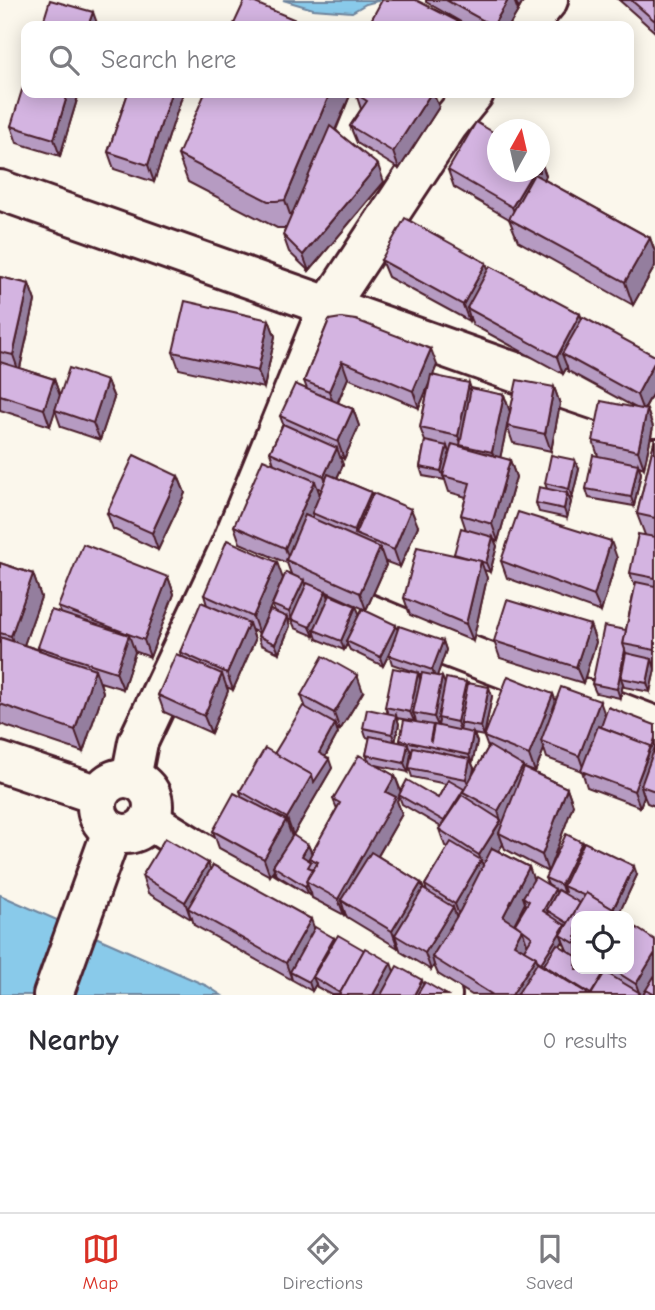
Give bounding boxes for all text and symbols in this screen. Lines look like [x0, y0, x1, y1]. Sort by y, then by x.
search box [21, 21, 634, 98]
icon: search [45, 41, 83, 79]
text: Search here [101, 45, 236, 75]
north arrow [487, 119, 550, 182]
map controls [571, 911, 634, 974]
button: locate [571, 911, 634, 974]
text: Nearby [28, 1023, 119, 1058]
text: 0 results [543, 1027, 627, 1054]
tab: Map [82, 1230, 120, 1294]
tab: Directions [283, 1230, 363, 1294]
tab: Saved [526, 1230, 573, 1294]

